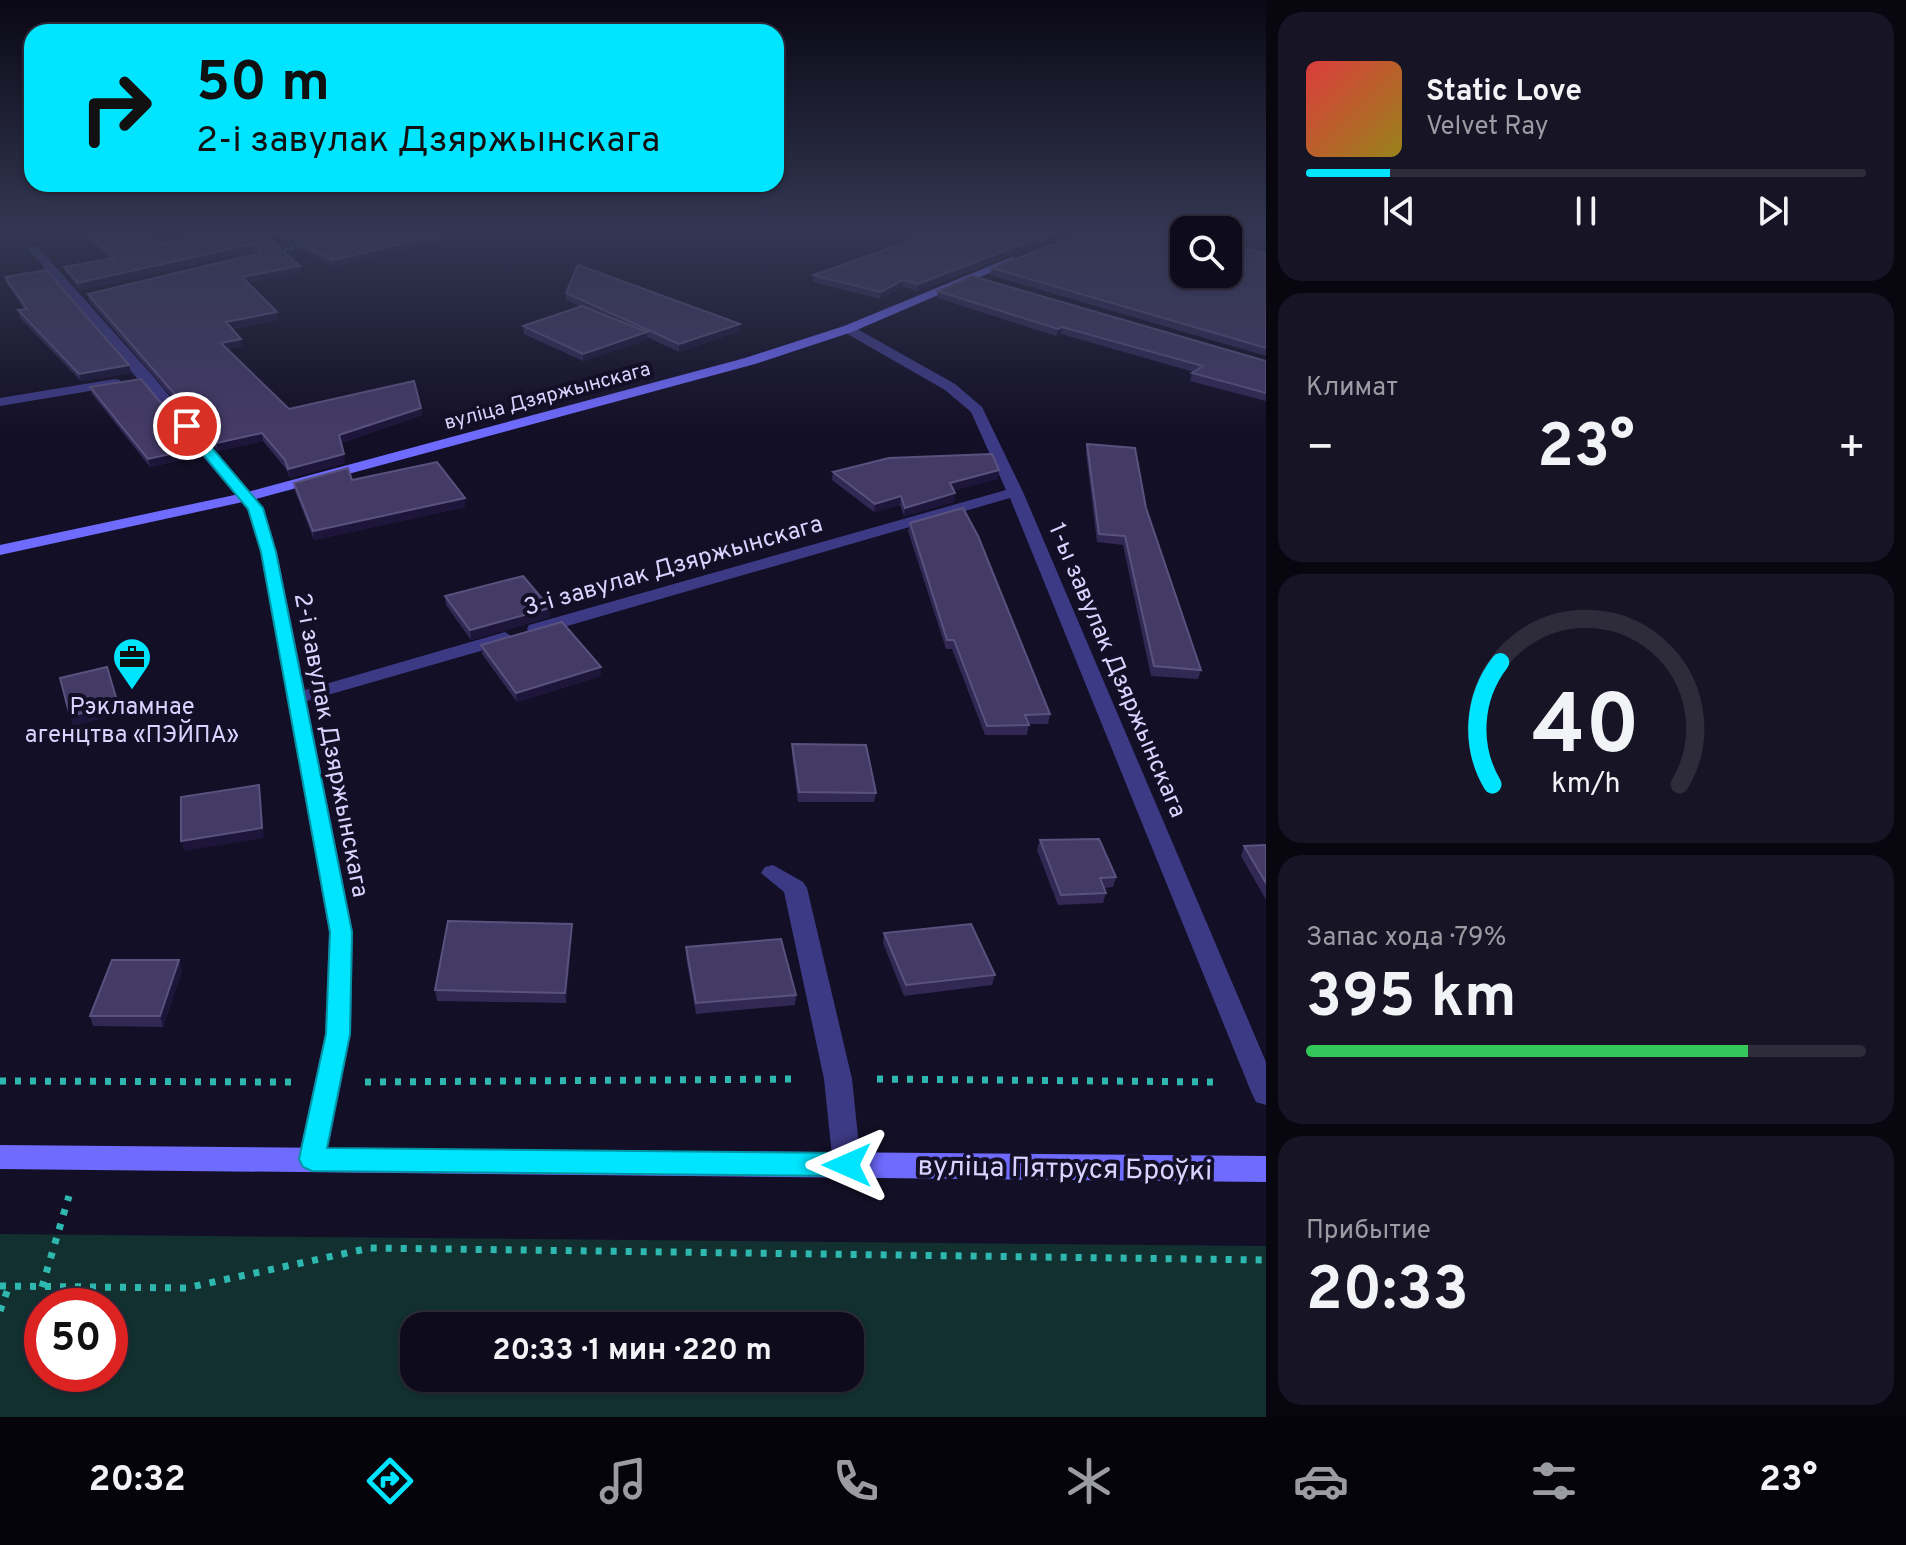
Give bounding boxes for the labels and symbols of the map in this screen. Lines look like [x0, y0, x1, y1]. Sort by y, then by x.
street label: вуліца Дзяржынскага [441, 357, 654, 437]
pin [153, 392, 221, 460]
street label: 3-і завулак Дзяржынскага [521, 510, 826, 624]
street label: 1-ы завулак Дзяржынскага [1040, 519, 1192, 823]
street label: 2-і завулак Дзяржынскага [286, 591, 374, 900]
office icon: Рэкламнае агенцтва «ПЭЙПА» [111, 636, 153, 691]
place label: Рэкламнае агенцтва «ПЭЙПА» [25, 693, 239, 751]
position arrow [805, 1123, 889, 1207]
street label: вуліца Пятруся Броўкі [917, 1149, 1213, 1191]
speed limit sign: 50 [24, 1288, 128, 1392]

